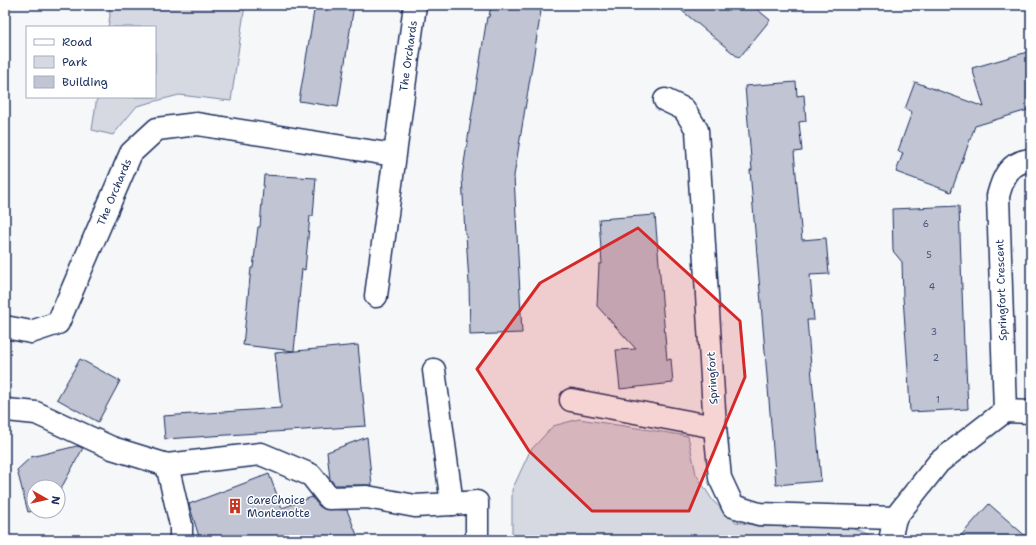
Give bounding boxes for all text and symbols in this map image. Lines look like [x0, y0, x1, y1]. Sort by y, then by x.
street label: The Orchards [396, 20, 421, 92]
legend [26, 26, 156, 98]
text: Road [62, 34, 93, 50]
text: Park [62, 54, 88, 70]
text: Building [62, 74, 108, 90]
street label: The Orchards [94, 156, 135, 228]
house number: 6 [923, 218, 929, 230]
street label: Springfort Crescent [992, 239, 1011, 341]
house number: 5 [926, 249, 932, 261]
house number: 4 [929, 281, 935, 293]
house number: 3 [931, 326, 937, 338]
street label: Springfort [704, 351, 721, 405]
house number: 2 [933, 352, 939, 364]
house number: 1 [936, 394, 940, 406]
north arrow [26, 479, 66, 519]
place label: CareChoice Montenotte [247, 493, 310, 521]
text: N [47, 495, 63, 506]
building icon: CareChoice Montenotte [226, 497, 244, 515]

